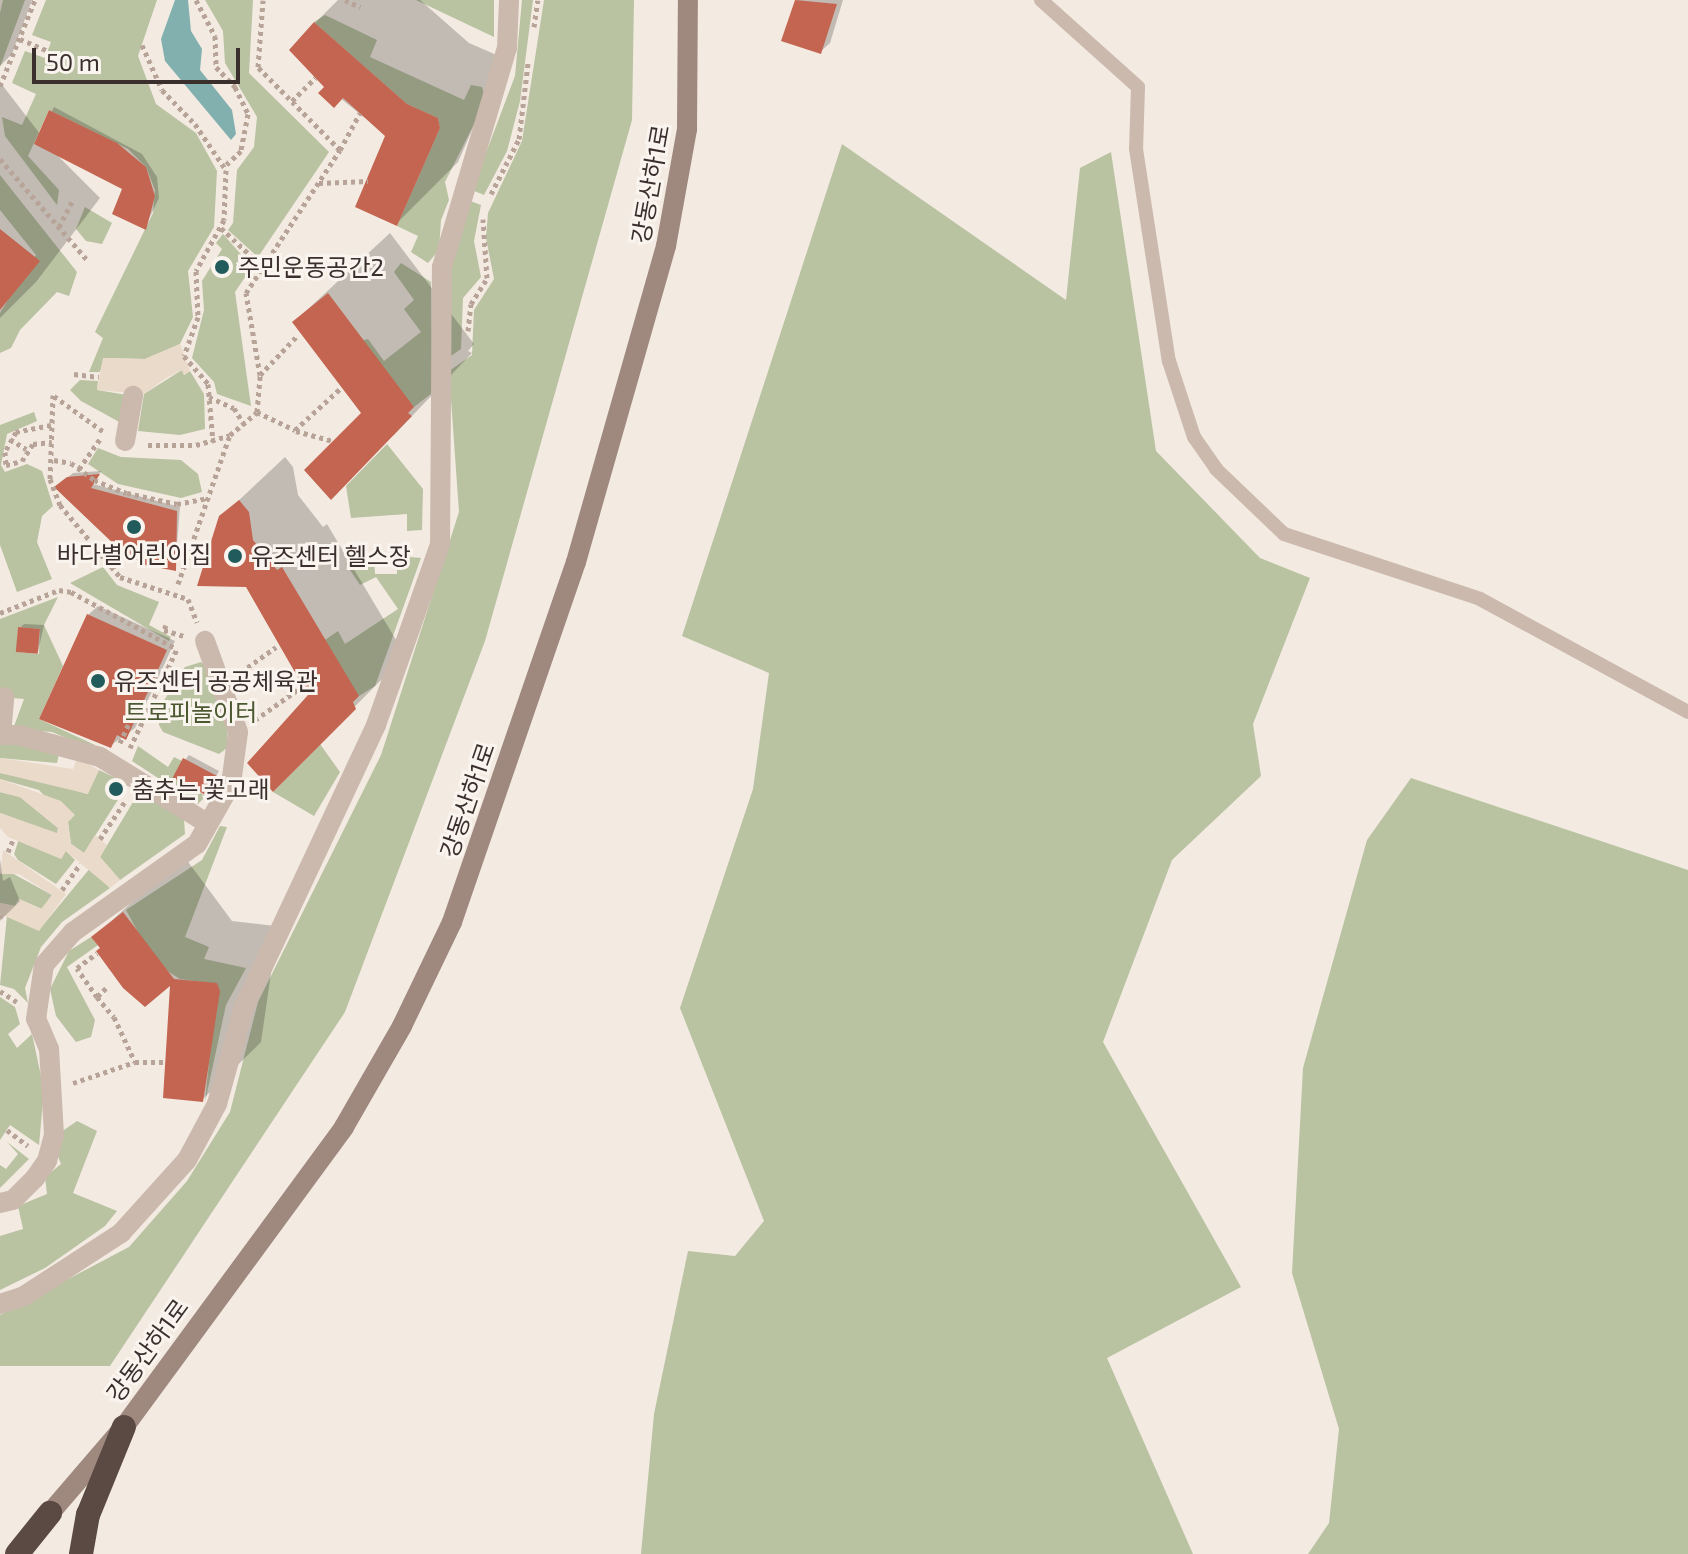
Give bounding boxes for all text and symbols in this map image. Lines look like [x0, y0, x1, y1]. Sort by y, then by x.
scale bar [36, 32, 244, 82]
text: 50 m [46, 47, 100, 76]
street label: 강동산하1로 [625, 122, 675, 246]
place label: 주민운동공간2 [238, 253, 384, 281]
marker: 주민운동공간2 [213, 258, 231, 276]
marker: 바다별어린이집 [125, 518, 143, 536]
place label: 바다별어린이집 [57, 540, 211, 568]
place label: 유즈센터 헬스장 [251, 542, 411, 570]
marker: 유즈센터 헬스장 [226, 547, 244, 565]
place label: 유즈센터 공공체육관 [114, 667, 318, 695]
marker: 유즈센터 공공체육관 [89, 672, 107, 690]
park label: 트로피놀이터 [125, 698, 257, 726]
street label: 강동산하1로 [434, 739, 500, 861]
place label: 춤추는 꽃고래 [132, 775, 270, 803]
marker: 춤추는 꽃고래 [107, 780, 125, 798]
street label: 강동산하1로 [100, 1293, 194, 1407]

